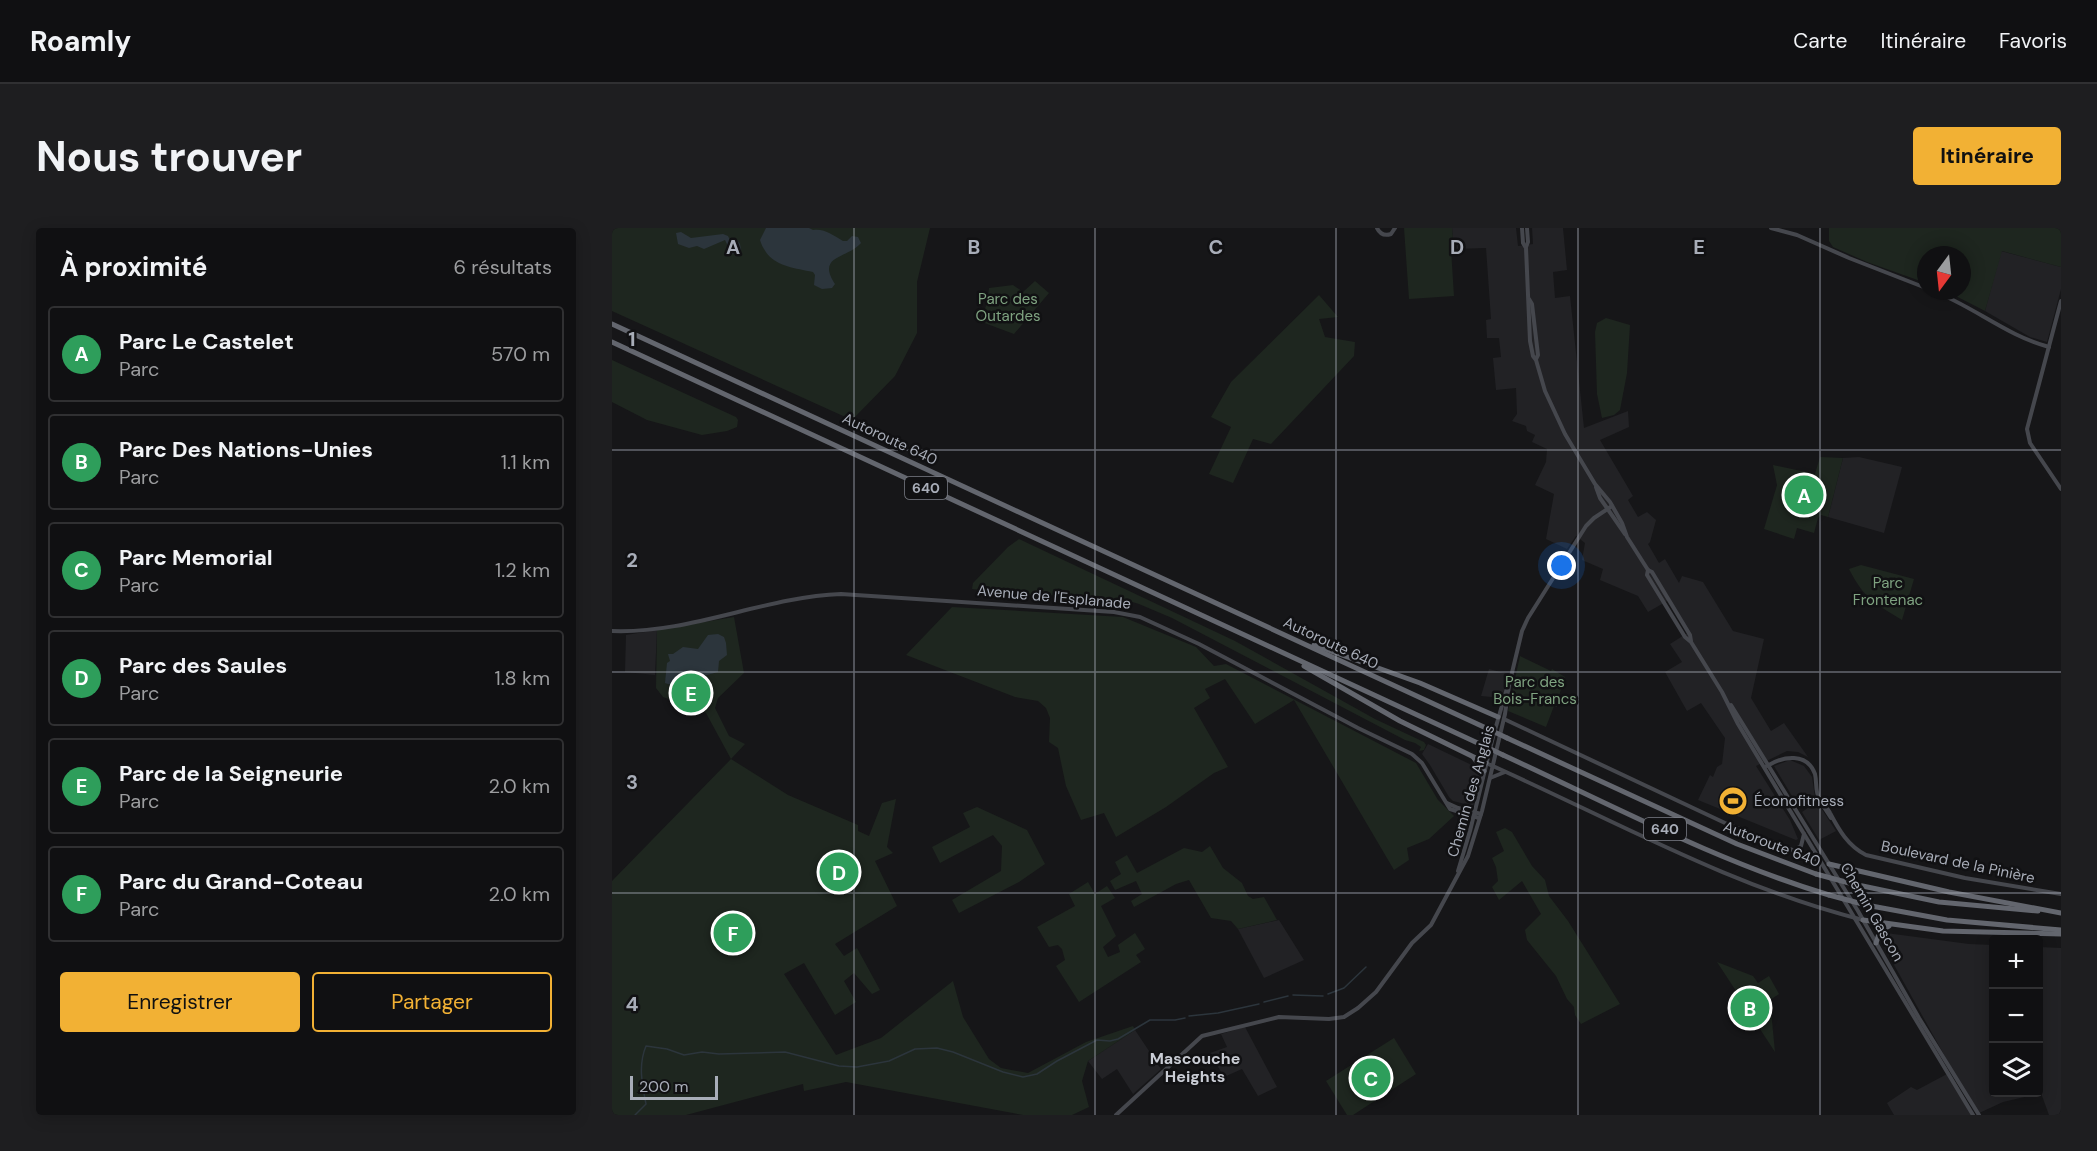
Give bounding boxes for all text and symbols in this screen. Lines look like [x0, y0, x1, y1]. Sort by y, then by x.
text: Roamly [30, 23, 131, 60]
text: Carte [1793, 27, 1847, 55]
text: Itinéraire [1880, 27, 1966, 55]
text: Favoris [1999, 27, 2067, 55]
button: Itinéraire [1913, 127, 2061, 185]
text: Nous trouver [36, 129, 302, 184]
text: A [726, 234, 740, 260]
text: B [968, 234, 980, 260]
text: C [1209, 234, 1223, 260]
text: D [1450, 234, 1464, 260]
text: E [1693, 234, 1705, 260]
north arrow [1917, 246, 1971, 300]
text: À proximité [60, 250, 207, 284]
text: 6 résultats [453, 254, 552, 280]
park label: Parc des Outardes [976, 289, 1040, 326]
text: 1 [628, 326, 636, 352]
text: Parc Le Castelet [119, 327, 294, 356]
text: A [74, 341, 89, 367]
text: 570 m [491, 341, 550, 367]
text: Parc [119, 356, 159, 382]
street label: Autoroute 640 [839, 408, 941, 470]
text: Parc Des Nations-Unies [119, 435, 373, 464]
text: B [75, 449, 88, 475]
text: 1.1 km [501, 449, 550, 475]
text: Parc [119, 464, 159, 490]
pin: A [1784, 472, 1824, 518]
road number: 640 [905, 477, 947, 499]
text: Parc Memorial [119, 543, 273, 572]
text: 2 [626, 547, 638, 573]
your location [1547, 551, 1576, 580]
text: C [74, 557, 89, 583]
text: 1.2 km [495, 557, 550, 583]
text: Parc [119, 572, 159, 598]
park label: Parc Frontenac [1853, 573, 1923, 610]
street label: Avenue de l'Esplanade [976, 580, 1132, 614]
street label: Autoroute 640 [1280, 612, 1382, 674]
text: Parc des Saules [119, 651, 287, 680]
text: D [74, 665, 89, 691]
text: 1.8 km [494, 665, 550, 691]
pin: E [672, 670, 710, 716]
park label: Parc des Bois-Francs [1493, 672, 1577, 709]
text: Parc [119, 680, 159, 706]
street label: Chemin des Anglais [1443, 723, 1499, 859]
text: Parc de la Seigneurie [119, 759, 343, 788]
text: 3 [626, 769, 638, 795]
text: E [76, 773, 87, 799]
text: 2.0 km [488, 773, 550, 799]
sports icon: Éconofitness [1717, 785, 1749, 817]
text: Parc [119, 788, 159, 814]
place label: Éconofitness [1754, 791, 1844, 811]
street label: Autoroute 640 [1720, 816, 1824, 872]
road number: 640 [1644, 818, 1686, 840]
street label: Boulevard de la Pinière [1879, 836, 2037, 888]
pin: D [820, 850, 858, 894]
street label: Chemin Gascon [1836, 859, 1908, 965]
text: Parc du Grand-Coteau [119, 867, 363, 896]
text: F [76, 881, 87, 907]
text: 2.0 km [488, 881, 550, 907]
text: Parc [119, 896, 159, 922]
pin: F [714, 910, 752, 956]
map controls [1989, 935, 2043, 1097]
button: + [1989, 935, 2043, 989]
button: Enregistrer [60, 972, 300, 1032]
button: Partager [312, 972, 552, 1032]
pin: B [1730, 986, 1770, 1030]
button: − [1989, 989, 2043, 1043]
text: 4 [626, 991, 639, 1017]
button: layers [1989, 1043, 2043, 1097]
district label: Mascouche Heights [1150, 1048, 1240, 1087]
pin: C [1352, 1056, 1390, 1100]
scale bar [630, 1073, 718, 1100]
text: 200 m [639, 1076, 688, 1097]

